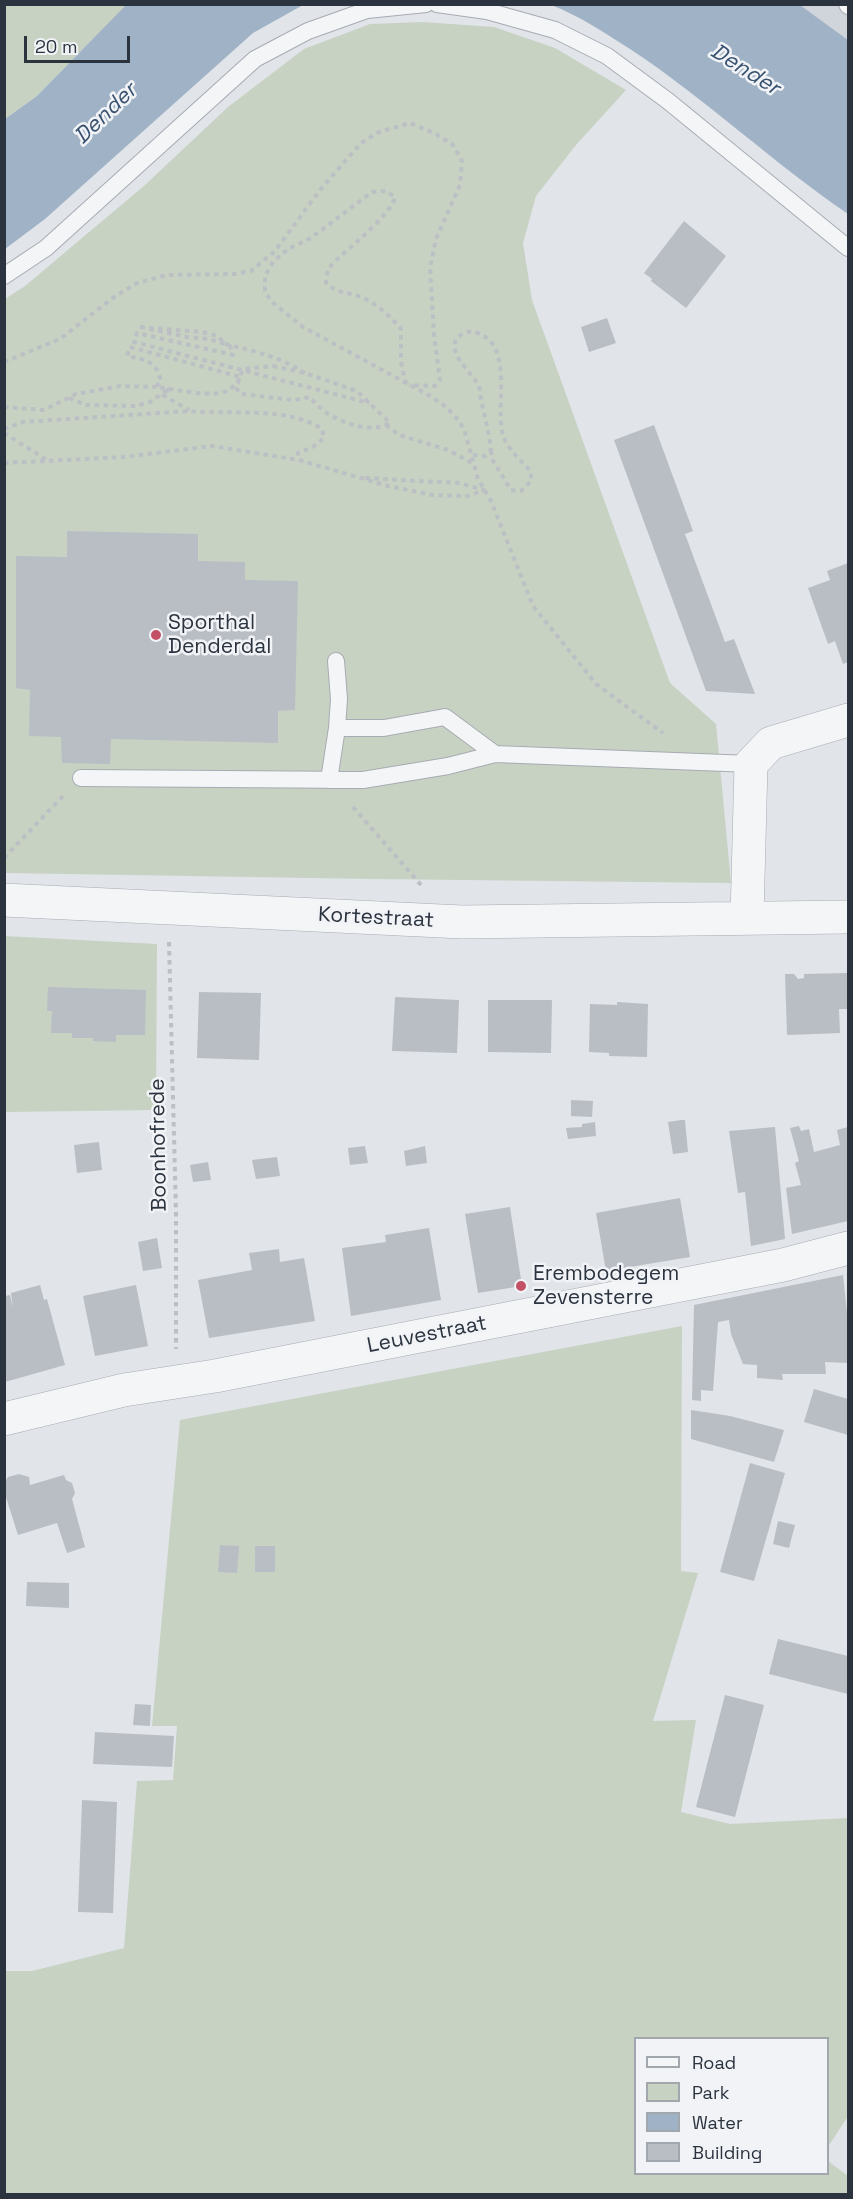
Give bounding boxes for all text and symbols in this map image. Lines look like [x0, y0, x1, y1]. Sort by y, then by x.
scale bar [27, 24, 134, 62]
text: 20 m [35, 35, 78, 58]
water label: Dender [706, 39, 784, 101]
water label: Dender [69, 78, 143, 150]
place label: Sporthal Denderdal [168, 610, 271, 660]
marker: Sporthal Denderdal [149, 628, 163, 642]
street label: Kortestraat [317, 902, 435, 934]
street label: Boonhofrede [145, 1078, 173, 1212]
place label: Erembodegem Zevensterre [533, 1261, 679, 1311]
marker: Erembodegem Zevensterre [514, 1279, 528, 1293]
street label: Leuvestraat [365, 1311, 489, 1359]
legend [634, 2037, 829, 2175]
text: Road [692, 2051, 736, 2074]
text: Park [692, 2081, 729, 2104]
text: Water [692, 2111, 743, 2134]
text: Building [692, 2141, 762, 2164]

